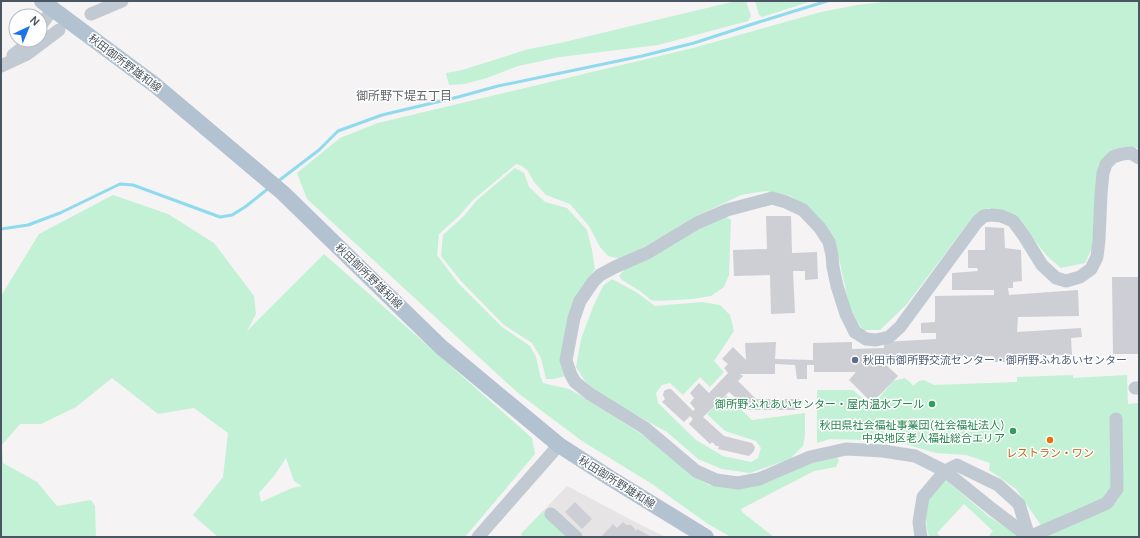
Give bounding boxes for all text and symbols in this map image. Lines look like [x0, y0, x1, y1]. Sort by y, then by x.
north arrow [8, 8, 48, 48]
text: N [27, 12, 43, 29]
street label: 秋田御所野雄和線 [86, 30, 165, 95]
district label: 御所野下堤五丁目 [356, 87, 452, 104]
street label: 秋田御所野雄和線 [332, 240, 406, 312]
place label: 秋田市御所野交流センター・御所野ふれあいセンター [863, 352, 1127, 367]
marker: 秋田市御所野交流センター・御所野ふれあいセンター [850, 355, 860, 365]
place label: 御所野ふれあいセンター・屋内温水プール [714, 396, 924, 411]
marker: 御所野ふれあいセンター・屋内温水プール [927, 399, 937, 409]
place label: 秋田県社会福祉事業団(社会福祉法人) 中央地区老人福祉総合エリア [820, 417, 1005, 445]
marker: 秋田県社会福祉事業団(社会福祉法人) 中央地区老人福祉総合エリア [1008, 426, 1018, 436]
marker: レストラン・ワン [1045, 435, 1055, 445]
place label: レストラン・ワン [1006, 445, 1094, 460]
street label: 秋田御所野雄和線 [576, 452, 659, 511]

